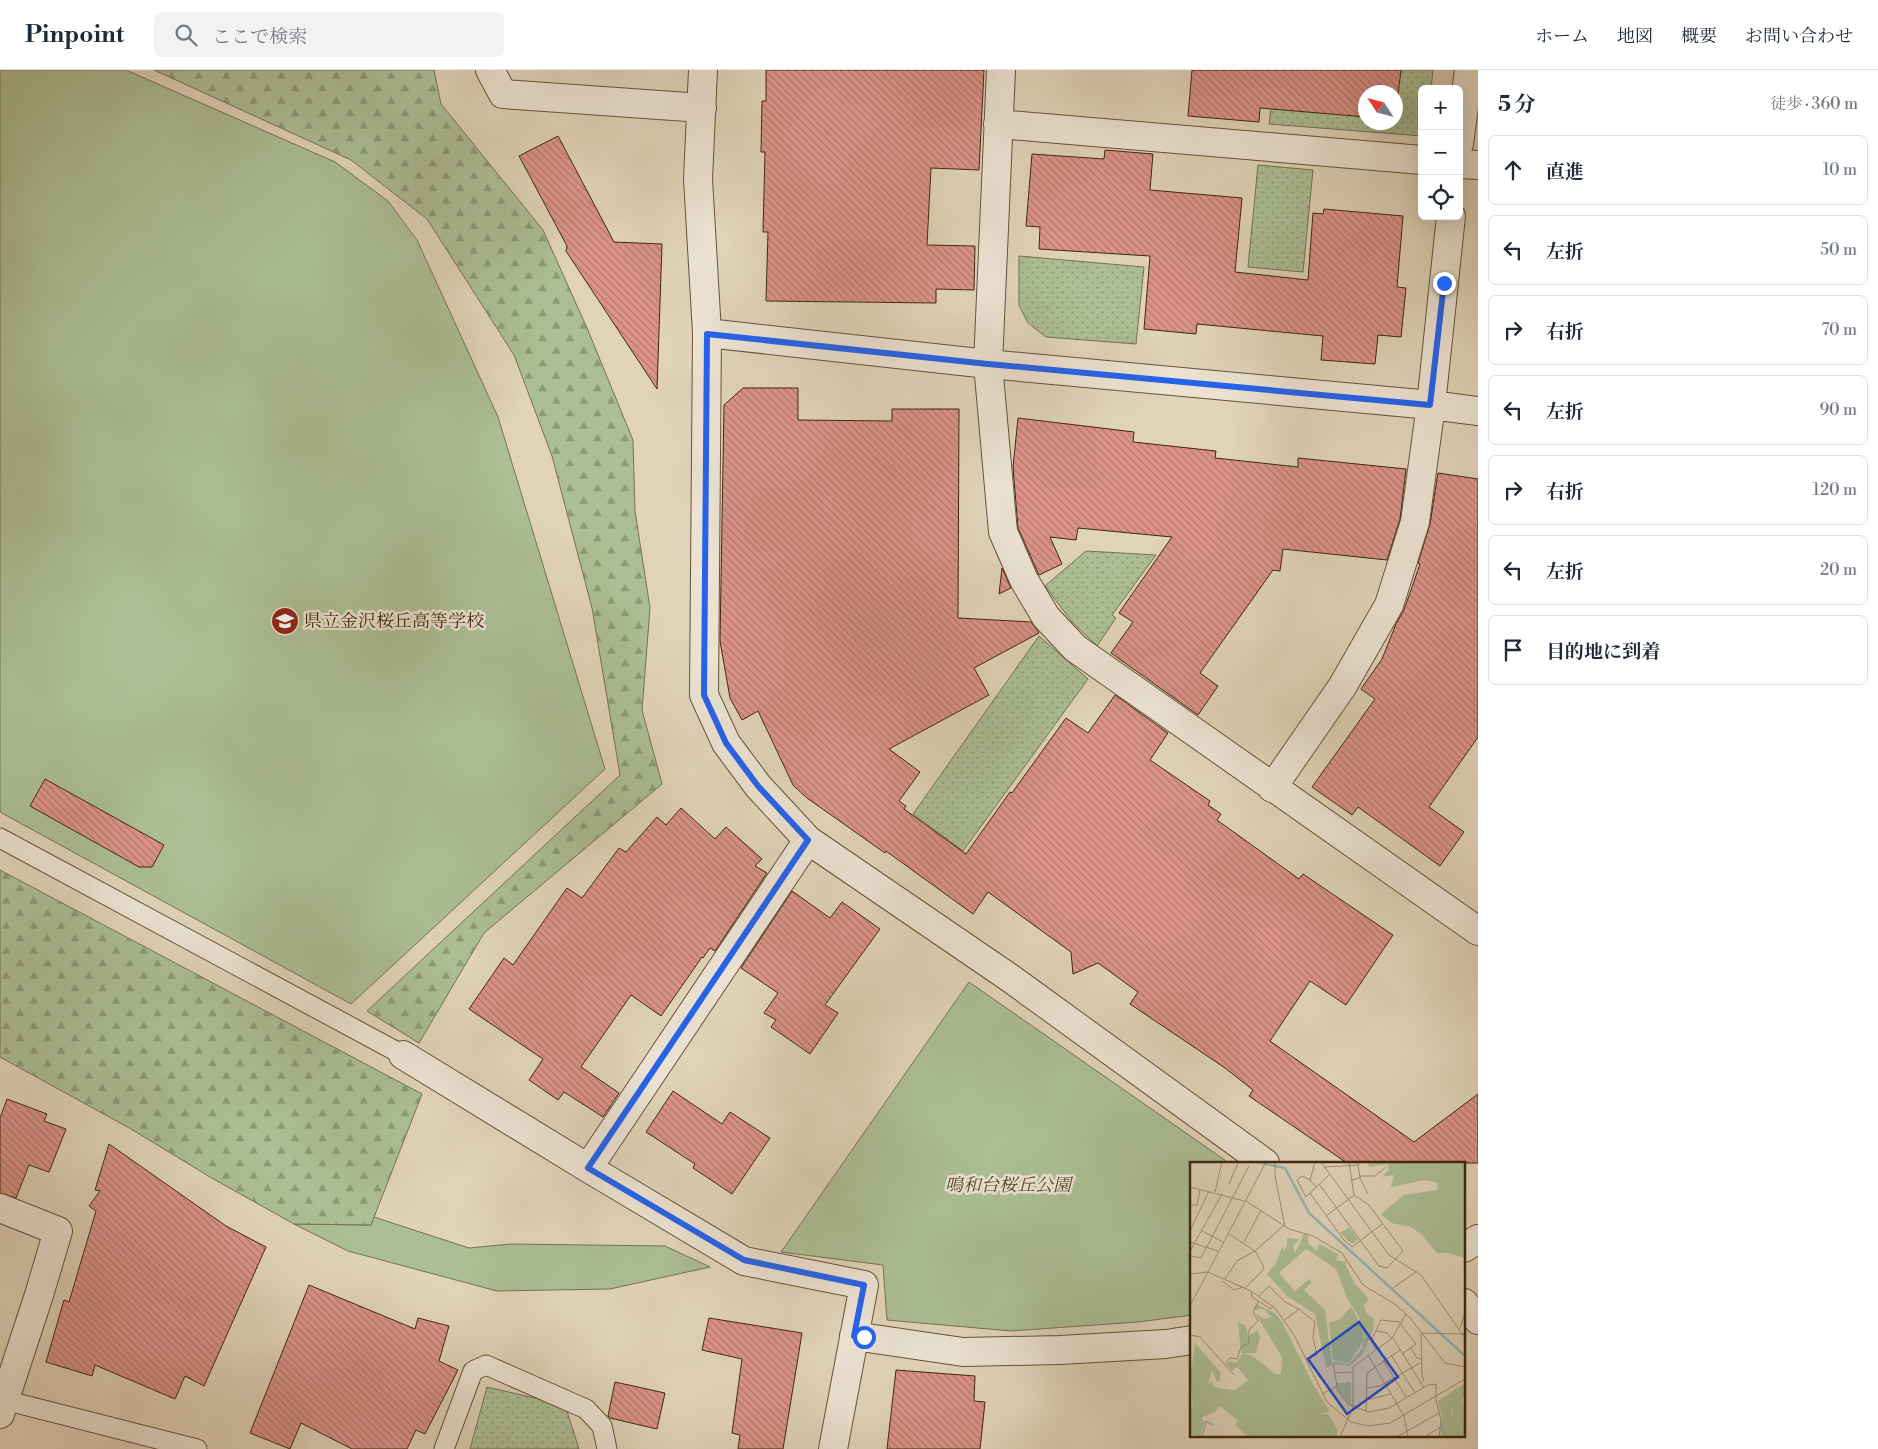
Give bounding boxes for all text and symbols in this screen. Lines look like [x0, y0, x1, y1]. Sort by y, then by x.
search box [154, 12, 504, 57]
text: Pinpoint [25, 20, 124, 50]
icon: search [172, 21, 200, 49]
text: ここで検索 [212, 25, 307, 49]
text: ホーム [1535, 25, 1589, 48]
text: 地図 [1617, 25, 1653, 48]
text: 概要 [1681, 25, 1717, 48]
text: お問い合わせ [1745, 25, 1853, 48]
north arrow [1358, 85, 1403, 130]
map controls [1418, 85, 1463, 220]
button: + [1418, 85, 1463, 130]
text: 5 分 [1498, 92, 1535, 118]
text: 徒歩 · 360 m [1770, 94, 1858, 114]
button: − [1418, 130, 1463, 175]
icon: ahead [1499, 156, 1527, 184]
text: 直進 [1546, 160, 1584, 184]
text: 10 m [1823, 160, 1857, 180]
button: locate [1418, 175, 1463, 220]
icon: left [1499, 236, 1527, 264]
text: 左折 [1546, 240, 1584, 264]
text: 50 m [1820, 240, 1857, 260]
route end [1433, 272, 1456, 295]
icon: right [1499, 316, 1527, 344]
text: 右折 [1546, 320, 1584, 344]
text: 70 m [1821, 320, 1857, 340]
icon: left [1499, 396, 1527, 424]
text: 左折 [1546, 400, 1584, 424]
text: 90 m [1819, 400, 1857, 420]
icon: right [1499, 476, 1527, 504]
text: 右折 [1546, 480, 1584, 504]
text: 120 m [1813, 480, 1857, 500]
icon: left [1499, 556, 1527, 584]
text: 左折 [1546, 560, 1584, 584]
text: 20 m [1820, 560, 1857, 580]
school or university icon: 県立金沢桜丘高等学校 [270, 606, 300, 636]
place label: 県立金沢桜丘高等学校 [304, 610, 484, 633]
icon: arrive [1499, 636, 1527, 664]
text: 目的地に到着 [1546, 640, 1660, 664]
inset map [1190, 1162, 1466, 1436]
park label: 鳴和台桜丘公園 [945, 1174, 1074, 1197]
route start [853, 1326, 876, 1349]

